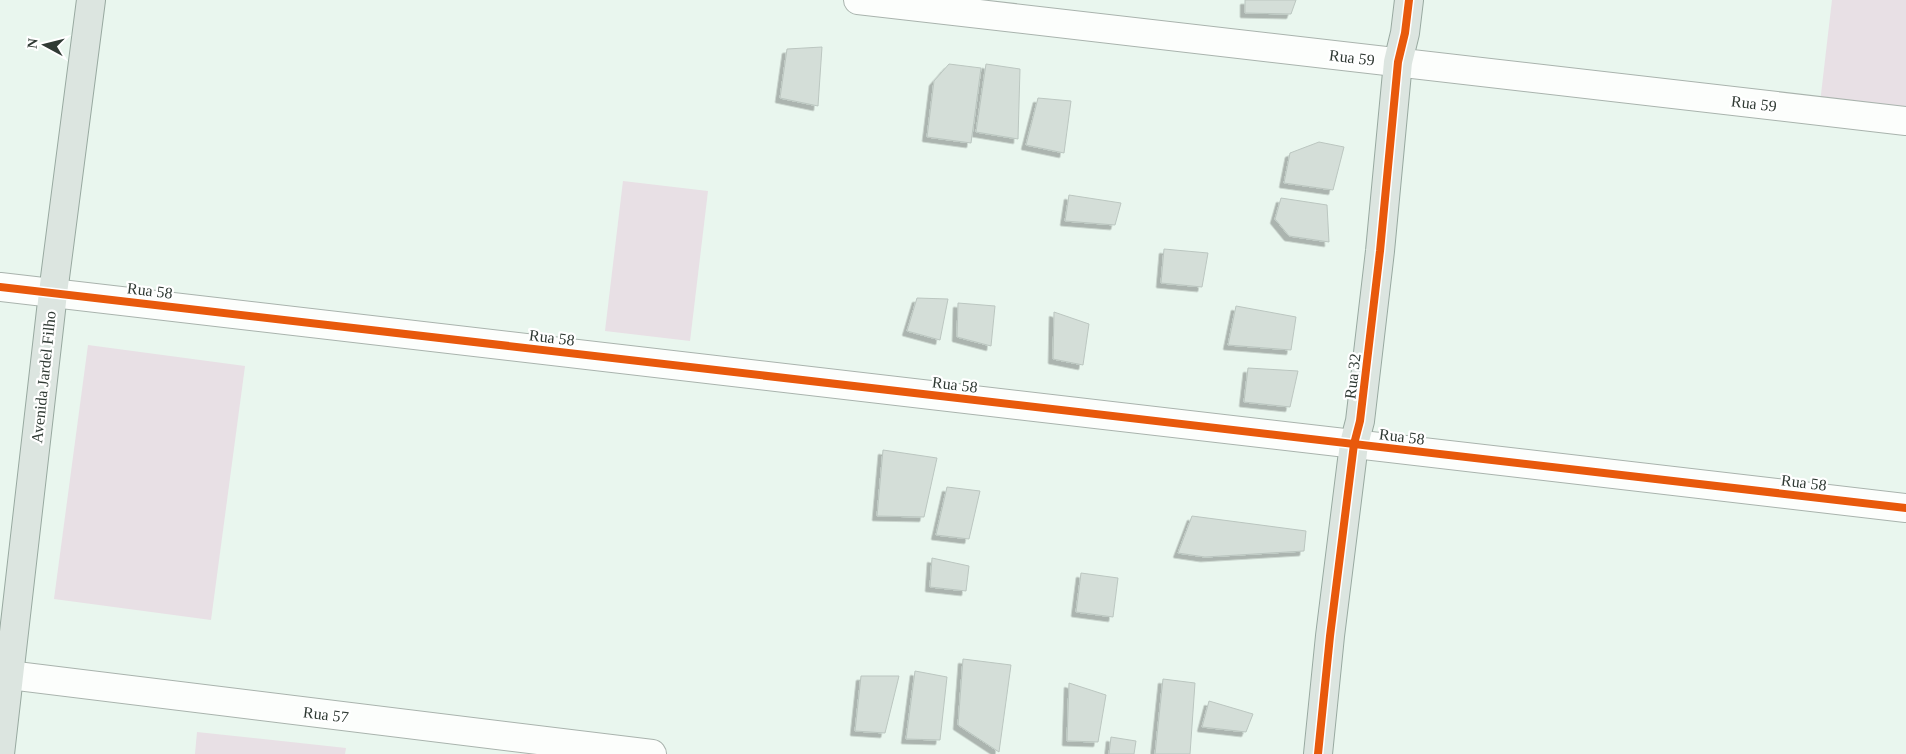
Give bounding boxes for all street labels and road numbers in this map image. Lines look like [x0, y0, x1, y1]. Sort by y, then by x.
street label: Rua 59 [1328, 46, 1376, 69]
street label: Rua 59 [1730, 92, 1778, 115]
street label: Rua 58 [126, 279, 174, 302]
street label: Avenida Jardel Filho [28, 310, 59, 444]
street label: Rua 58 [528, 326, 576, 349]
street label: Rua 32 [1341, 352, 1364, 400]
street label: Rua 58 [931, 373, 979, 396]
street label: Rua 58 [1378, 425, 1426, 448]
street label: Rua 58 [1780, 471, 1828, 494]
street label: Rua 57 [302, 703, 350, 726]

